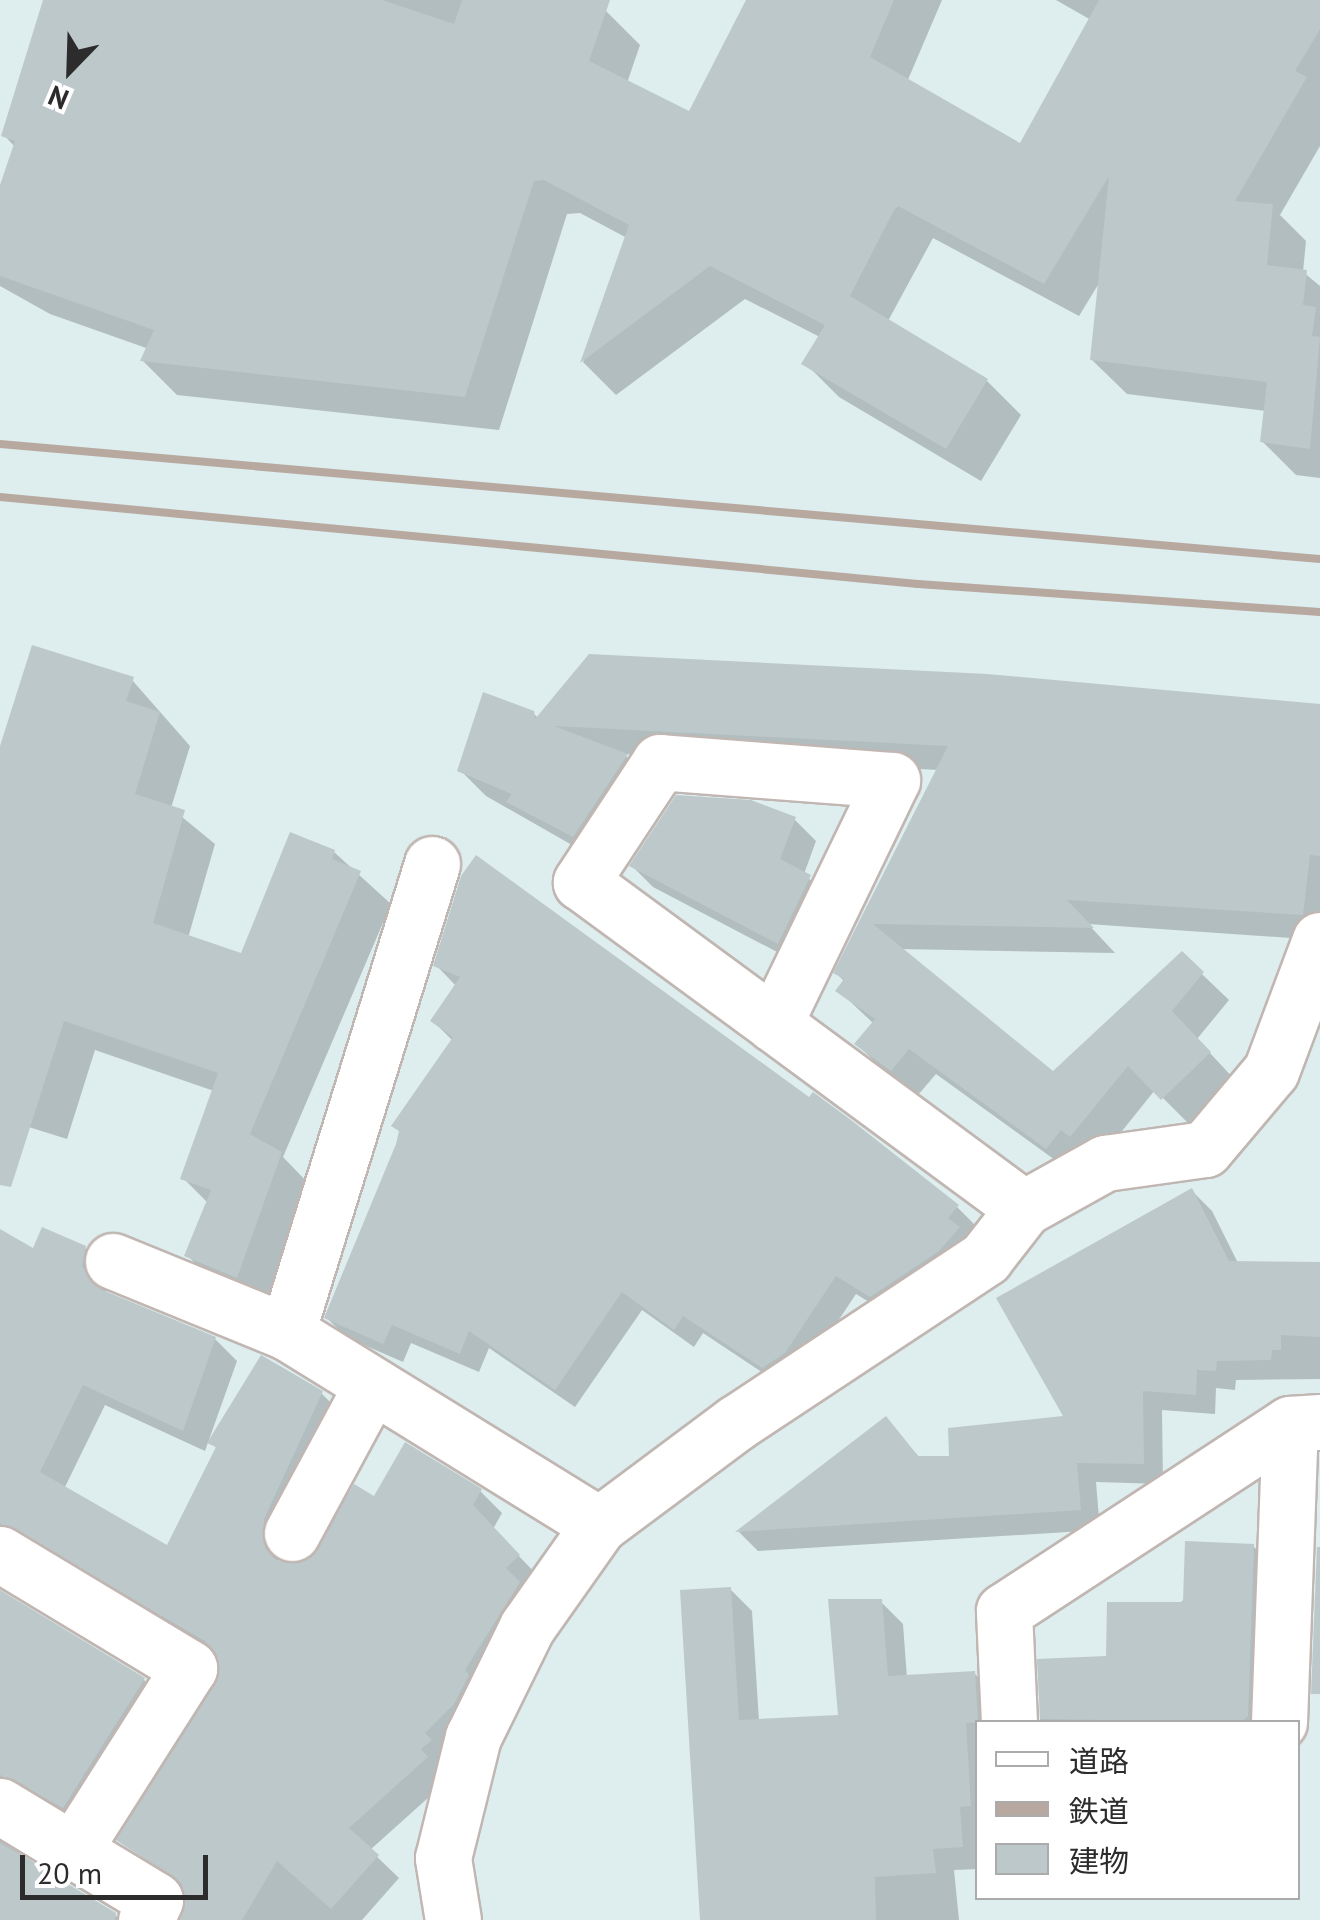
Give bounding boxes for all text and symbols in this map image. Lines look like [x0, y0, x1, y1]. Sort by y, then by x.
north arrow [20, 20, 120, 120]
text: N [42, 77, 74, 119]
legend [975, 1720, 1300, 1900]
text: 道路 [1069, 1741, 1129, 1780]
text: 鉄道 [1069, 1791, 1129, 1830]
scale bar [25, 1835, 212, 1897]
text: 建物 [1069, 1841, 1129, 1880]
text: 20 m [37, 1853, 102, 1892]

